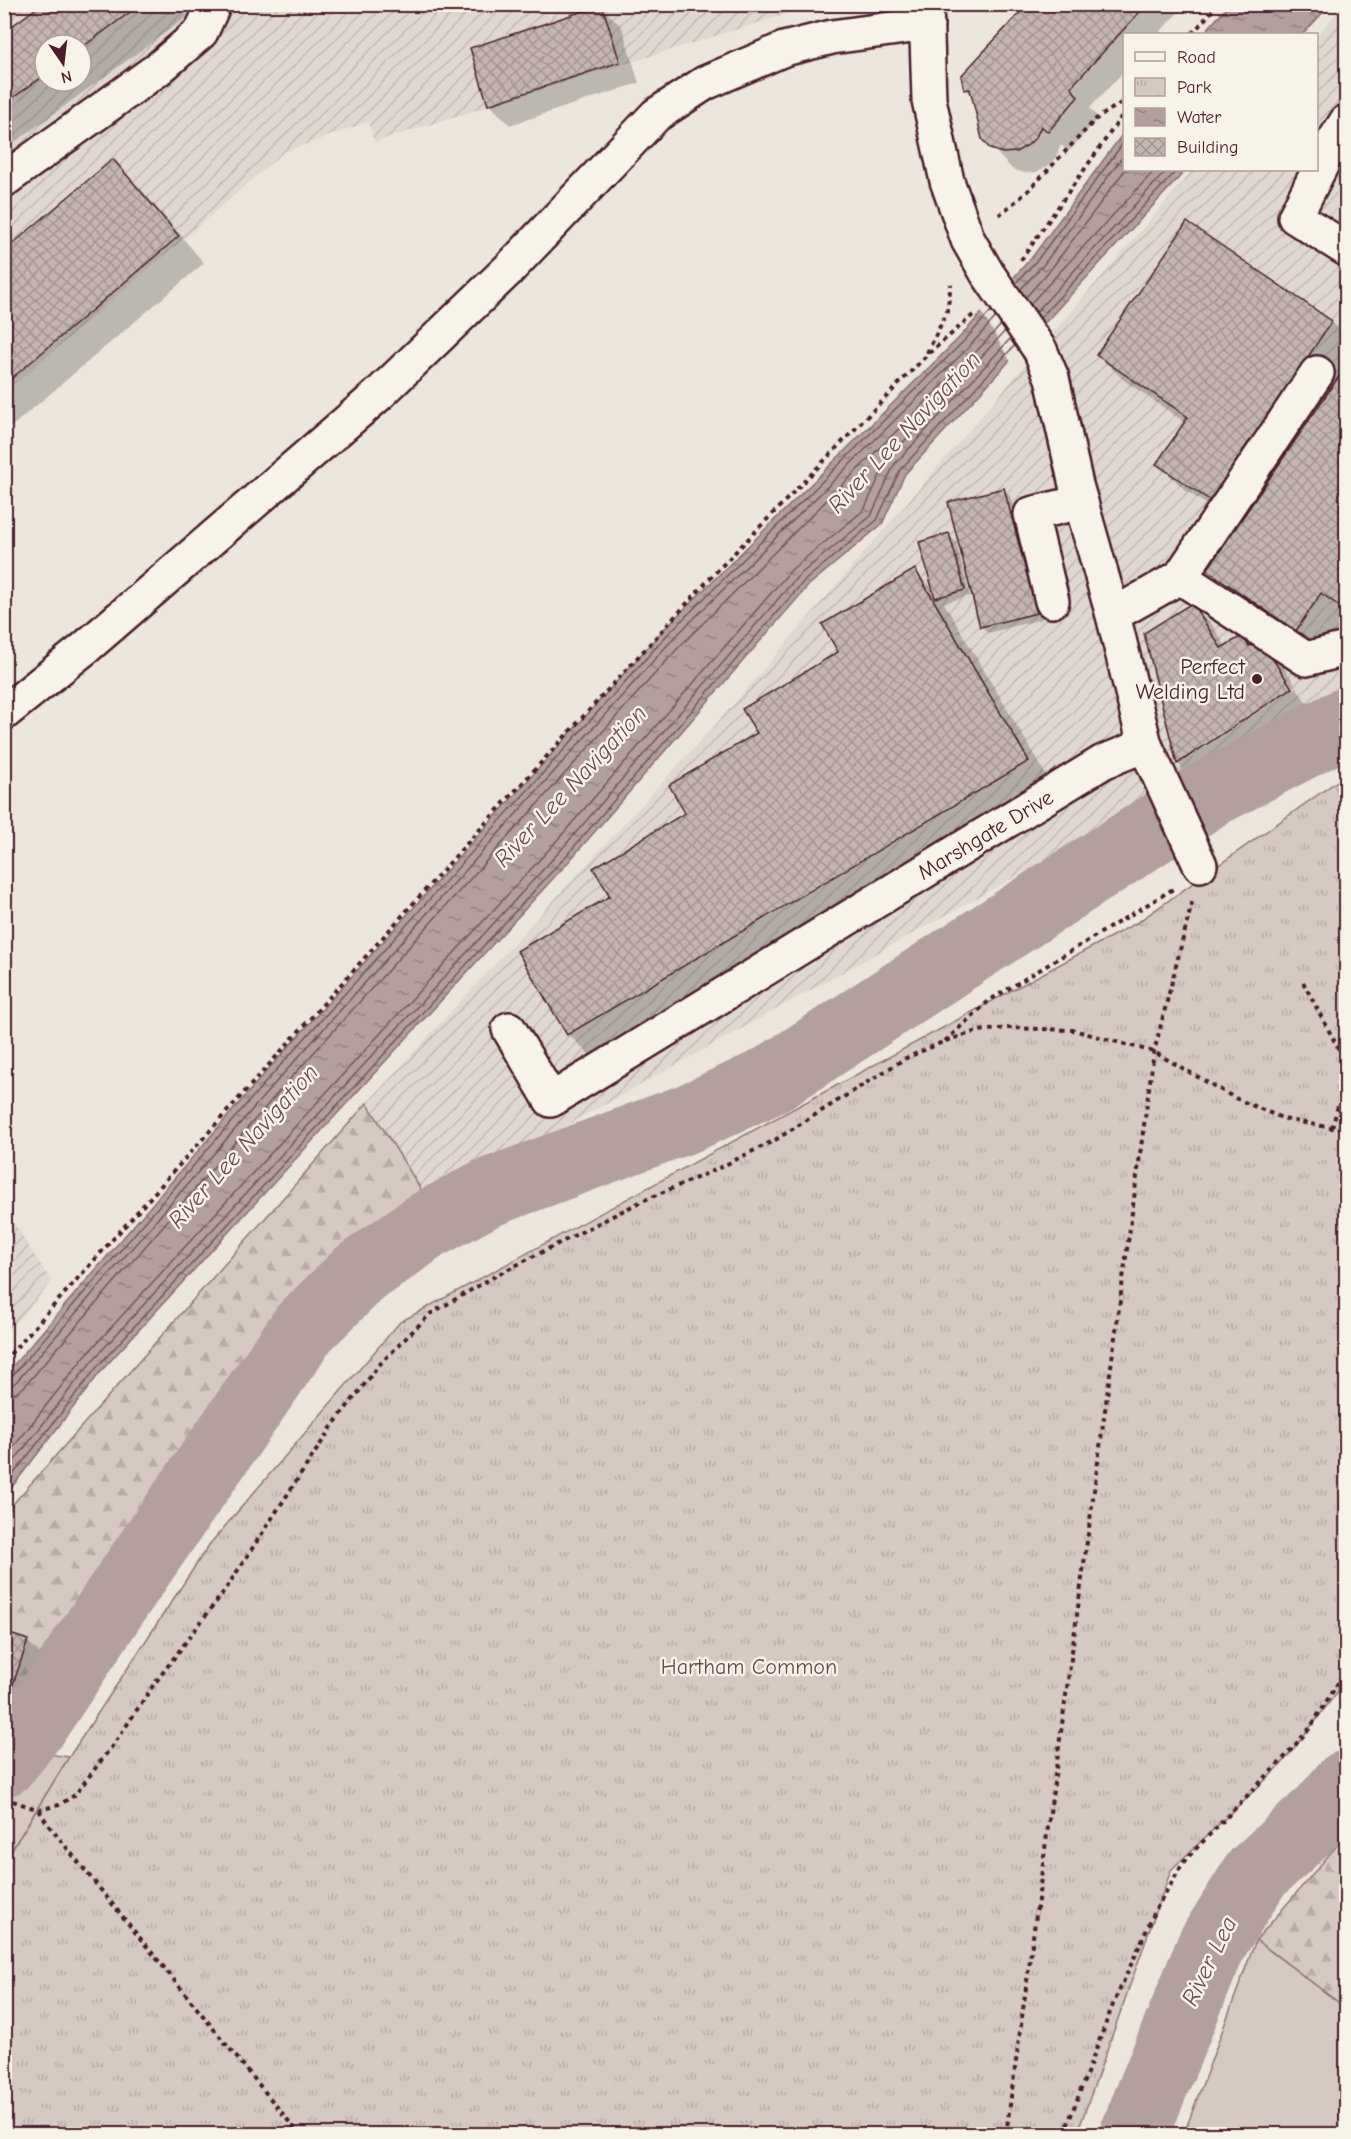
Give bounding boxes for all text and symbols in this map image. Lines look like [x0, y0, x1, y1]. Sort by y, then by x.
north arrow [33, 33, 93, 93]
legend [1123, 33, 1318, 171]
text: Road [1177, 47, 1216, 68]
text: N [59, 67, 74, 87]
text: Park [1177, 77, 1212, 98]
text: Water [1177, 107, 1222, 128]
text: Building [1177, 137, 1239, 158]
water label: River Lee Navigation [822, 345, 986, 519]
place label: Perfect Welding Ltd [1135, 654, 1246, 705]
marker: Perfect Welding Ltd [1250, 672, 1264, 686]
water label: River Lee Navigation [488, 699, 652, 873]
street label: Marshgate Drive [913, 784, 1058, 886]
water label: River Lee Navigation [162, 1058, 324, 1234]
park label: Hartham Common [661, 1654, 837, 1680]
water label: River Lea [1175, 1912, 1243, 2010]

